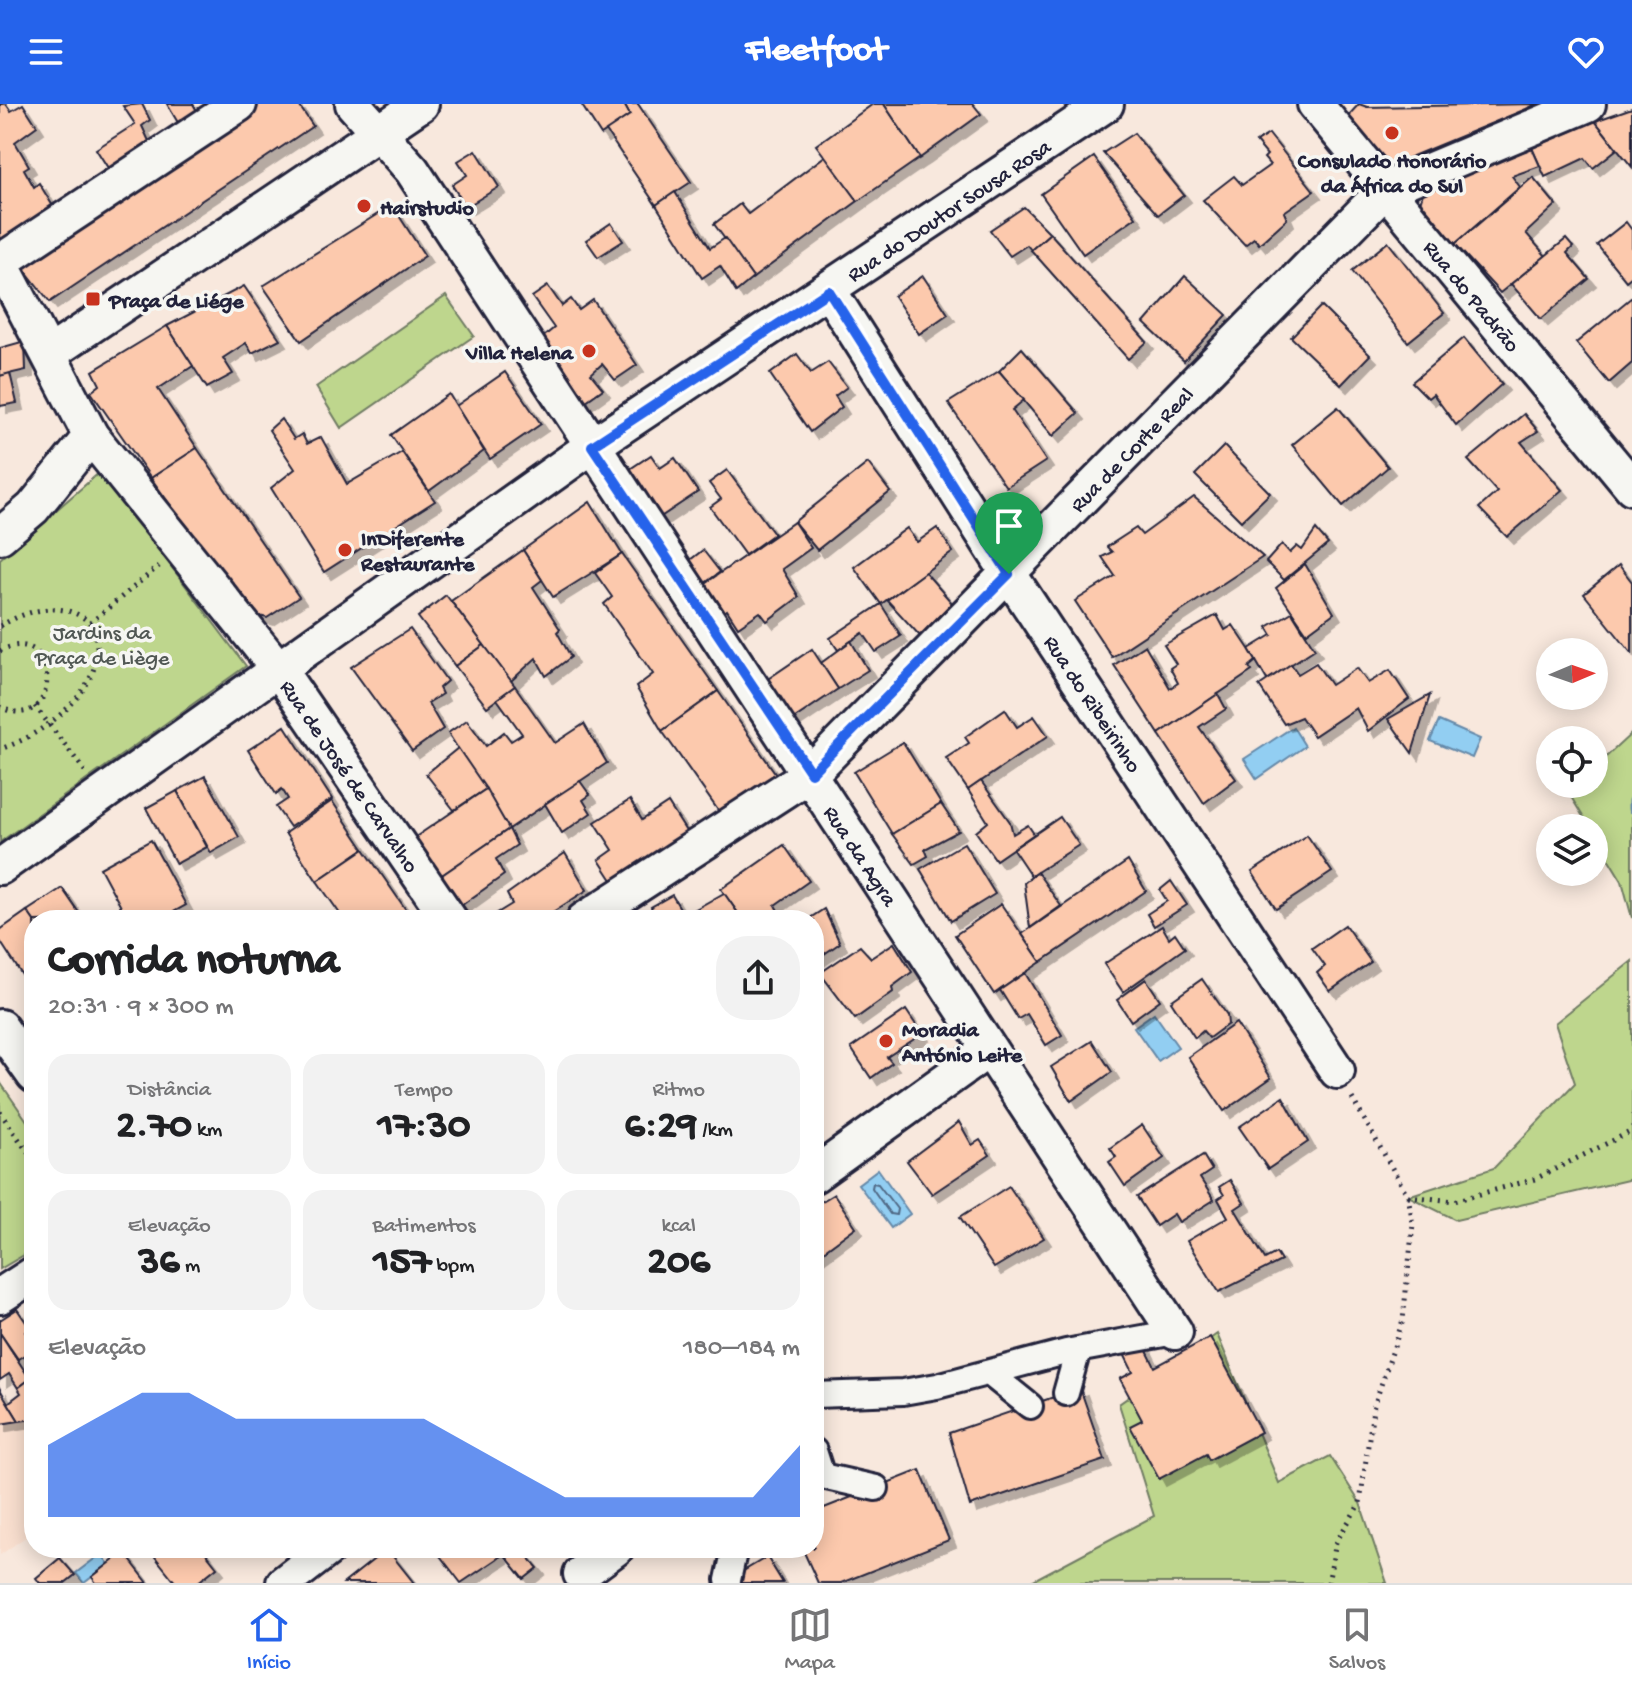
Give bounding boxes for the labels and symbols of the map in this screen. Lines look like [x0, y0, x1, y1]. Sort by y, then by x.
marker: Consulado Honorário da África do Sul [1383, 124, 1401, 142]
street label: Rua do Doutor Sousa Rosa [843, 135, 1058, 290]
place label: Consulado Honorário da África do Sul [1297, 150, 1487, 201]
marker: Hairstudio [355, 197, 373, 215]
place label: Hairstudio [380, 197, 474, 223]
street label: Rua do Padrão [1416, 236, 1524, 359]
marker: Praça de Liége [84, 290, 102, 308]
place label: Praça de Liége [108, 290, 244, 316]
place label: Villa Helena [465, 342, 575, 368]
marker: Villa Helena [580, 342, 598, 360]
street label: Rua de Corte Real [1066, 383, 1201, 519]
pin [975, 492, 1043, 574]
place label: InDiferente Restaurante [360, 528, 475, 579]
marker: InDiferente Restaurante [336, 541, 354, 559]
park label: Jardins da Praça de Liège [34, 622, 170, 673]
street label: Rua do Ribeirinho [1036, 632, 1146, 779]
north arrow [1536, 638, 1608, 710]
street label: Rua de José de Carvalho [273, 676, 423, 879]
street label: Rua da Agra [816, 802, 901, 913]
place label: Moradia António Leite [901, 1019, 1023, 1070]
marker: Moradia António Leite [877, 1032, 895, 1050]

